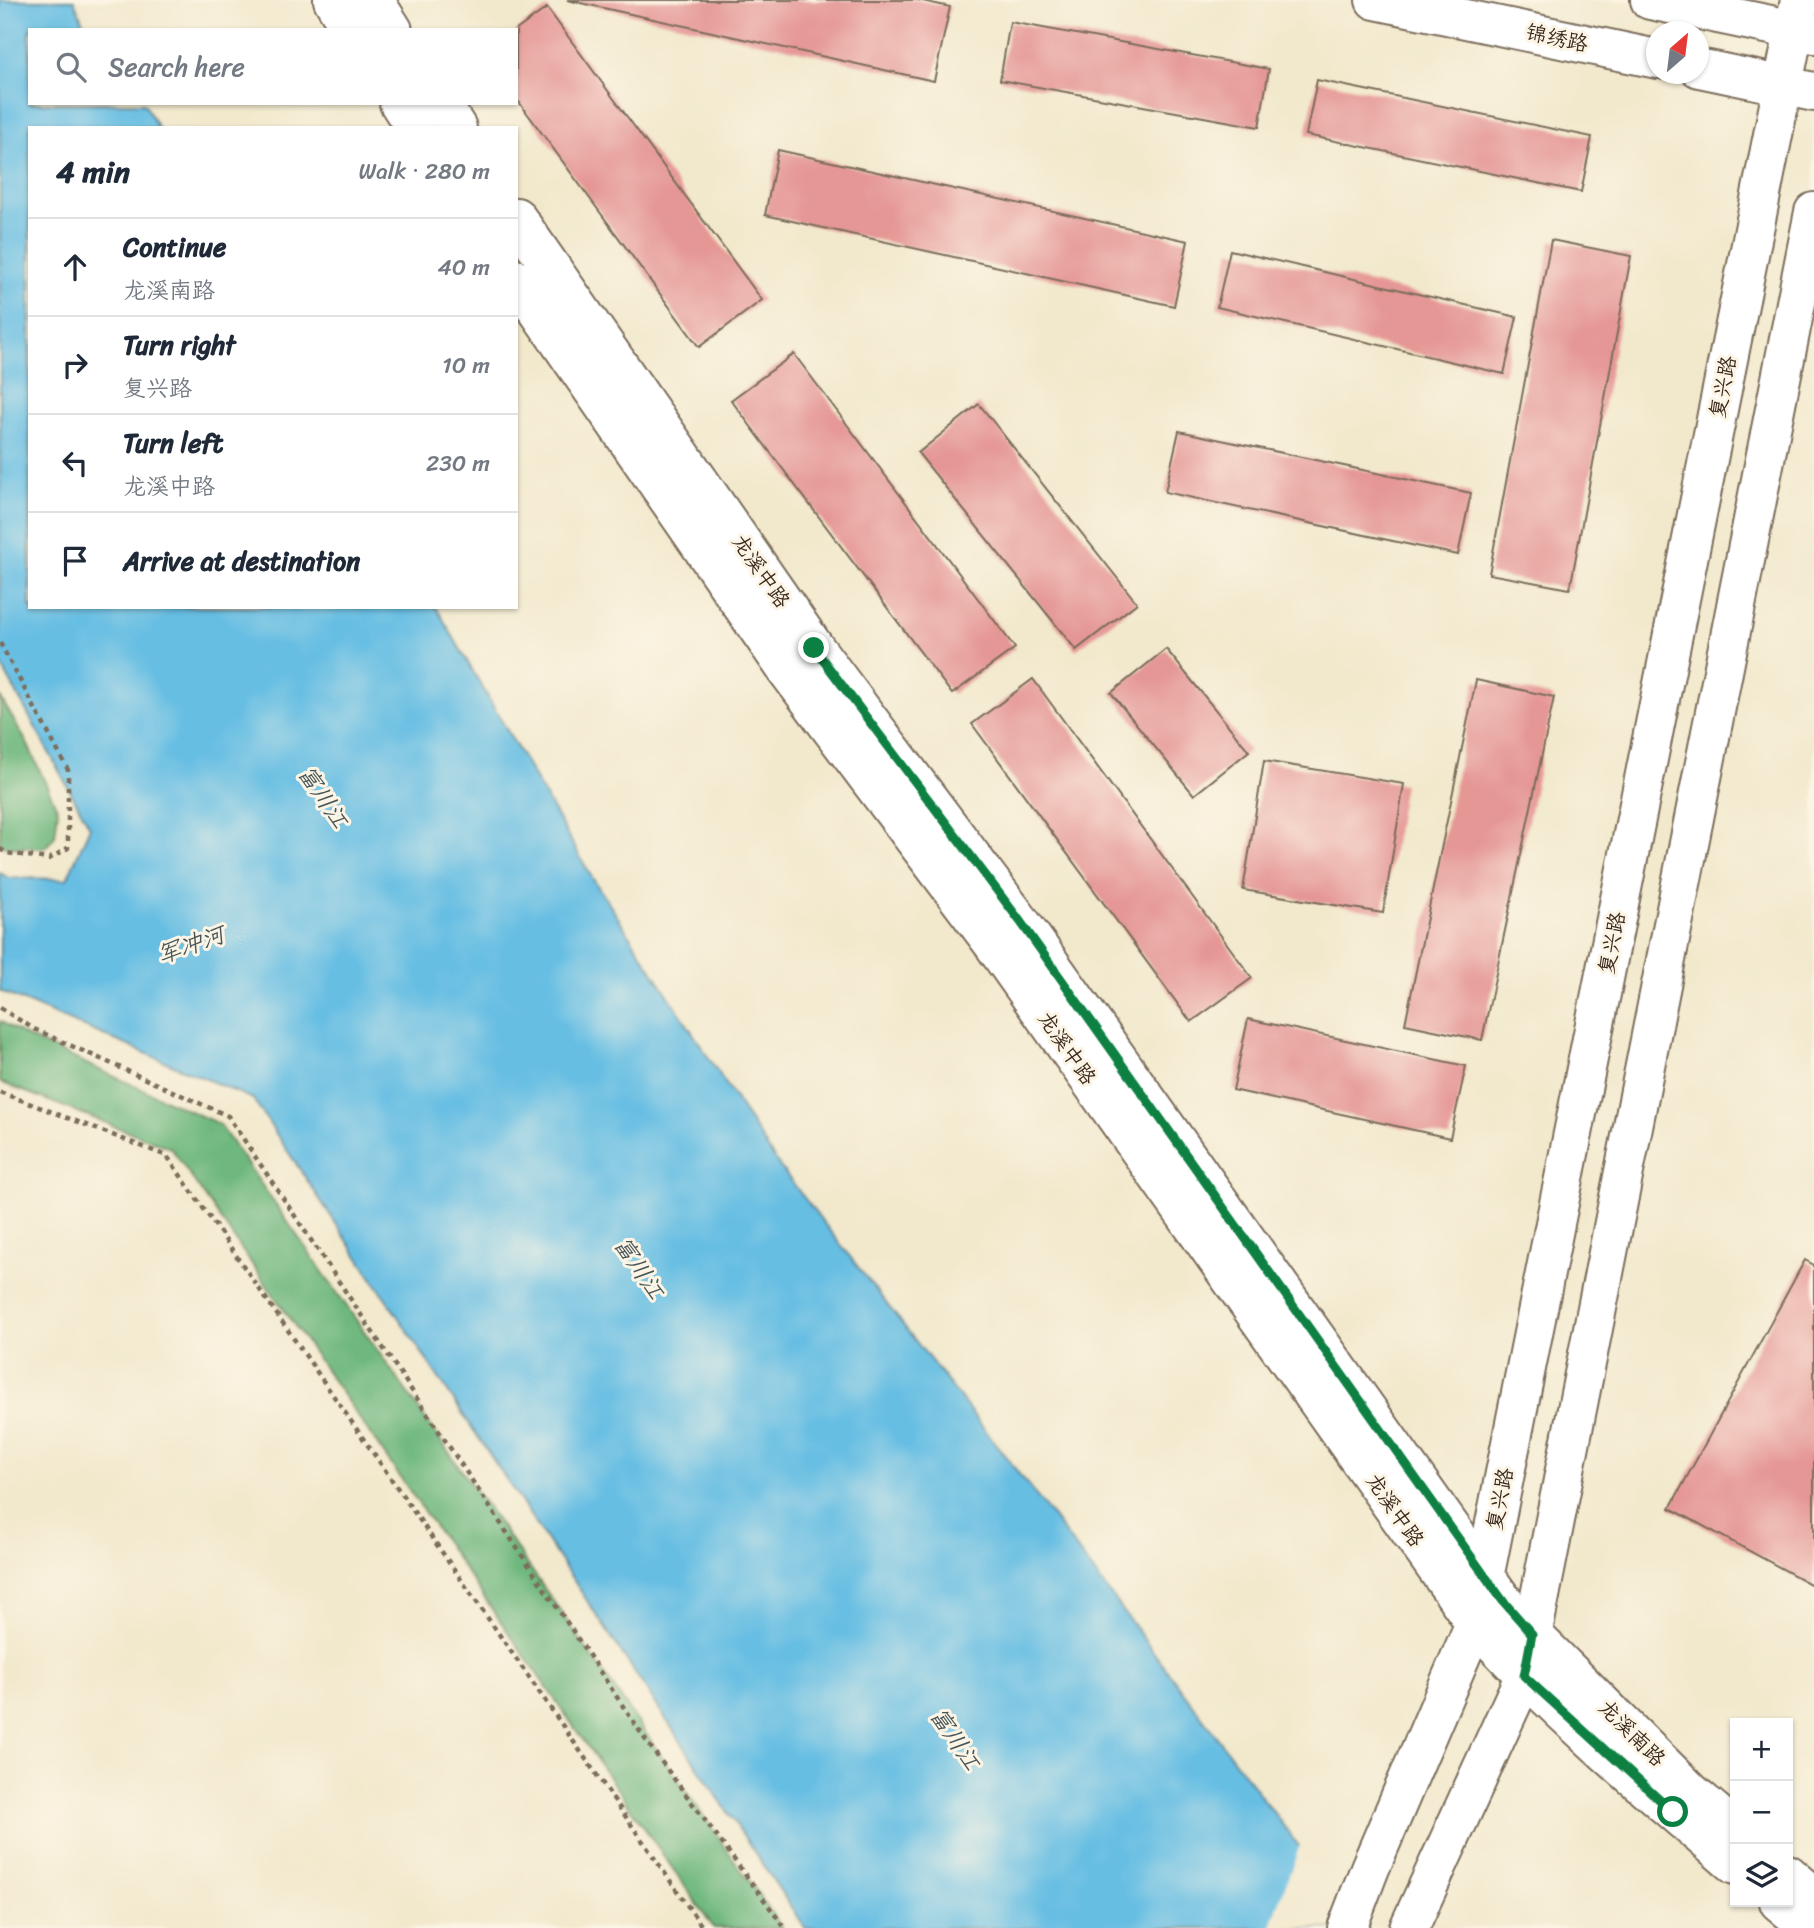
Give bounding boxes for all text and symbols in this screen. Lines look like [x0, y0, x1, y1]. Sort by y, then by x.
street label: 锦绣路 [1522, 13, 1592, 63]
north arrow [1646, 21, 1709, 84]
search box [28, 28, 518, 105]
text: Search here [108, 44, 245, 90]
icon: search [52, 48, 90, 86]
text: 4 min [56, 145, 130, 199]
text: Walk · 280 m [359, 151, 490, 192]
text: Continue [123, 224, 226, 270]
text: 40 m [437, 247, 490, 288]
icon: ahead [56, 248, 94, 286]
text: 龙溪南路 [123, 270, 215, 311]
text: Turn right [123, 322, 236, 368]
text: 10 m [442, 345, 490, 386]
icon: right [56, 346, 94, 384]
street label: 复兴路 [1698, 352, 1748, 422]
text: 复兴路 [123, 368, 192, 409]
text: Turn left [123, 420, 223, 466]
text: 230 m [426, 443, 490, 484]
icon: left [56, 444, 94, 482]
text: 龙溪中路 [123, 466, 215, 507]
street label: 龙溪中路 [721, 526, 801, 616]
text: Arrive at destination [123, 538, 360, 584]
icon: arrive [56, 542, 94, 580]
route end [798, 632, 829, 663]
water label: 富川江 [287, 757, 360, 838]
street label: 复兴路 [1587, 908, 1637, 978]
water label: 军冲河 [152, 913, 234, 976]
street label: 龙溪中路 [1027, 1003, 1107, 1093]
water label: 富川江 [603, 1228, 676, 1309]
street label: 复兴路 [1475, 1464, 1525, 1534]
street label: 龙溪中路 [1355, 1465, 1435, 1555]
street label: 龙溪南路 [1589, 1690, 1675, 1776]
water label: 富川江 [919, 1699, 992, 1780]
map controls [1730, 1718, 1793, 1907]
button: + [1730, 1718, 1793, 1781]
button: − [1730, 1781, 1793, 1844]
route start [1657, 1796, 1688, 1827]
button: layers [1730, 1844, 1793, 1907]

